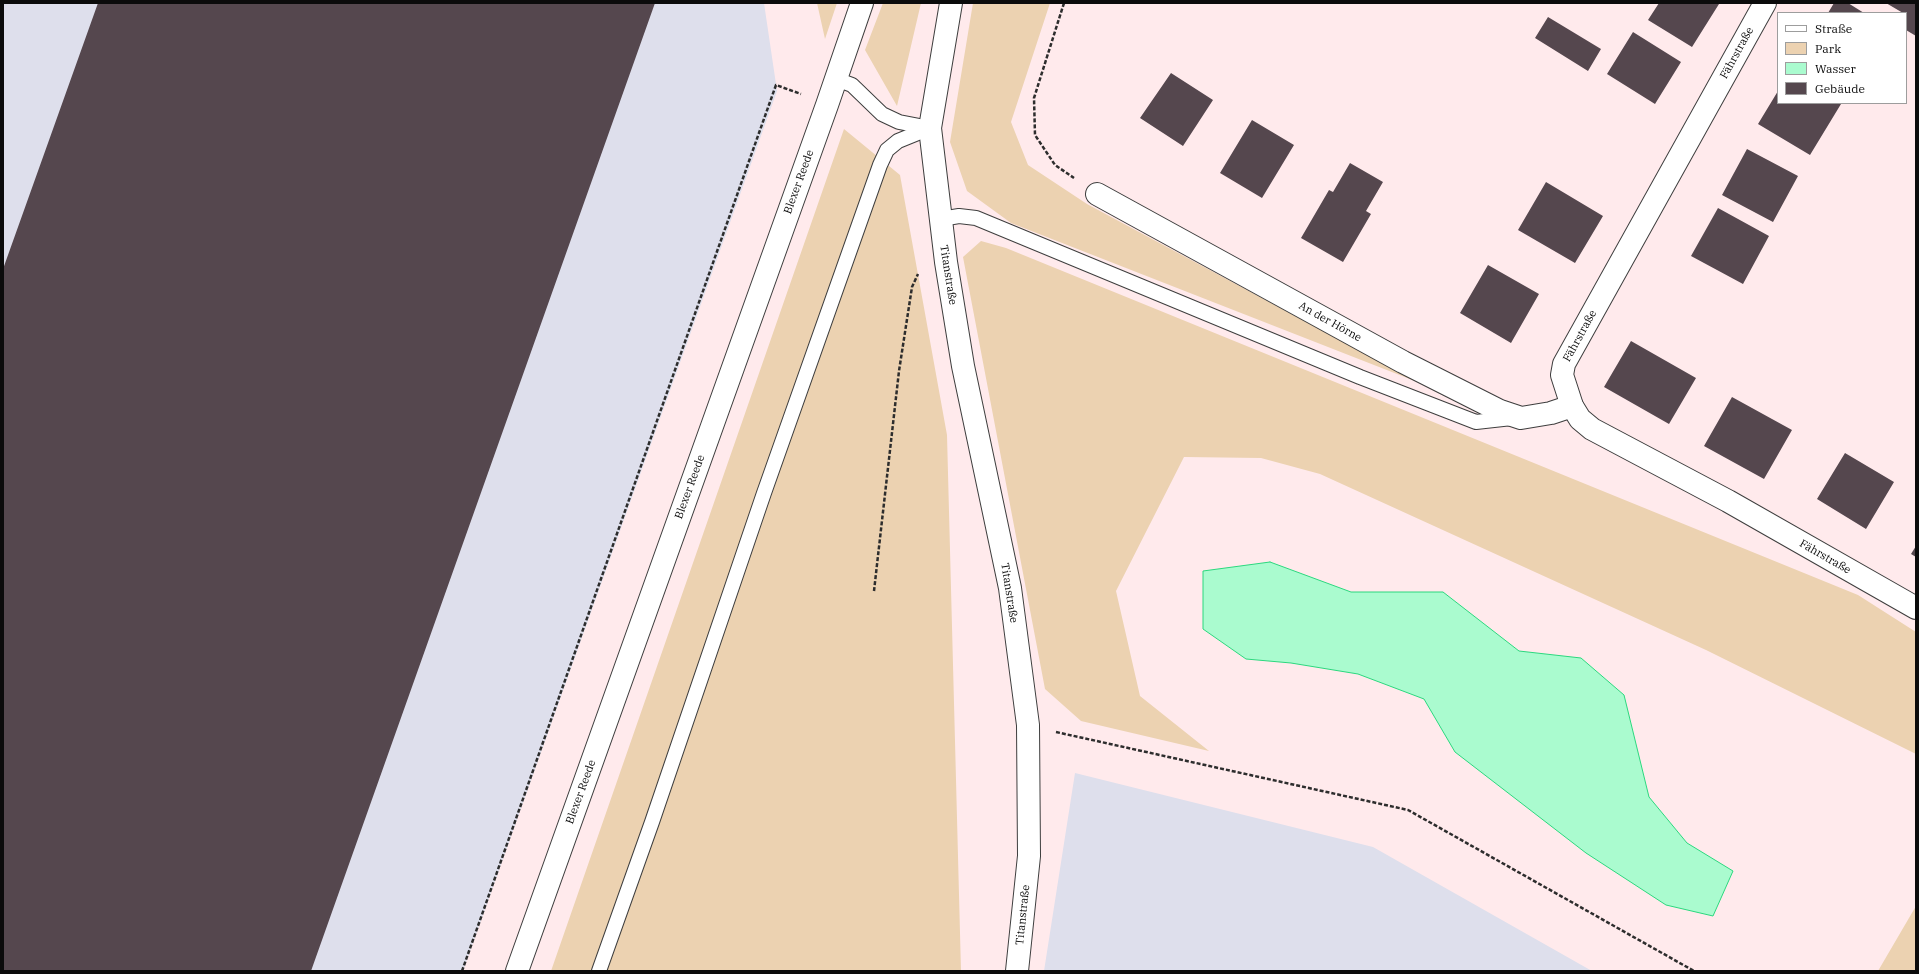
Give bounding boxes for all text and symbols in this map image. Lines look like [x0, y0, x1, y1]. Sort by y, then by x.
legend [1777, 12, 1907, 104]
text: Straße [1815, 21, 1852, 36]
street label: Fährstraße [1717, 25, 1757, 81]
text: Park [1815, 41, 1841, 56]
text: Wasser [1815, 61, 1856, 76]
text: Gebäude [1815, 81, 1865, 96]
street label: Blexer Reede [781, 148, 817, 216]
street label: Titanstraße [937, 244, 959, 306]
street label: An der Hörne [1296, 299, 1364, 345]
street label: Fährstraße [1560, 308, 1600, 364]
street label: Blexer Reede [672, 453, 708, 521]
street label: Fährstraße [1797, 537, 1853, 577]
street label: Titanstraße [998, 562, 1020, 624]
street label: Blexer Reede [563, 758, 599, 826]
street label: Titanstraße [1013, 884, 1033, 946]

